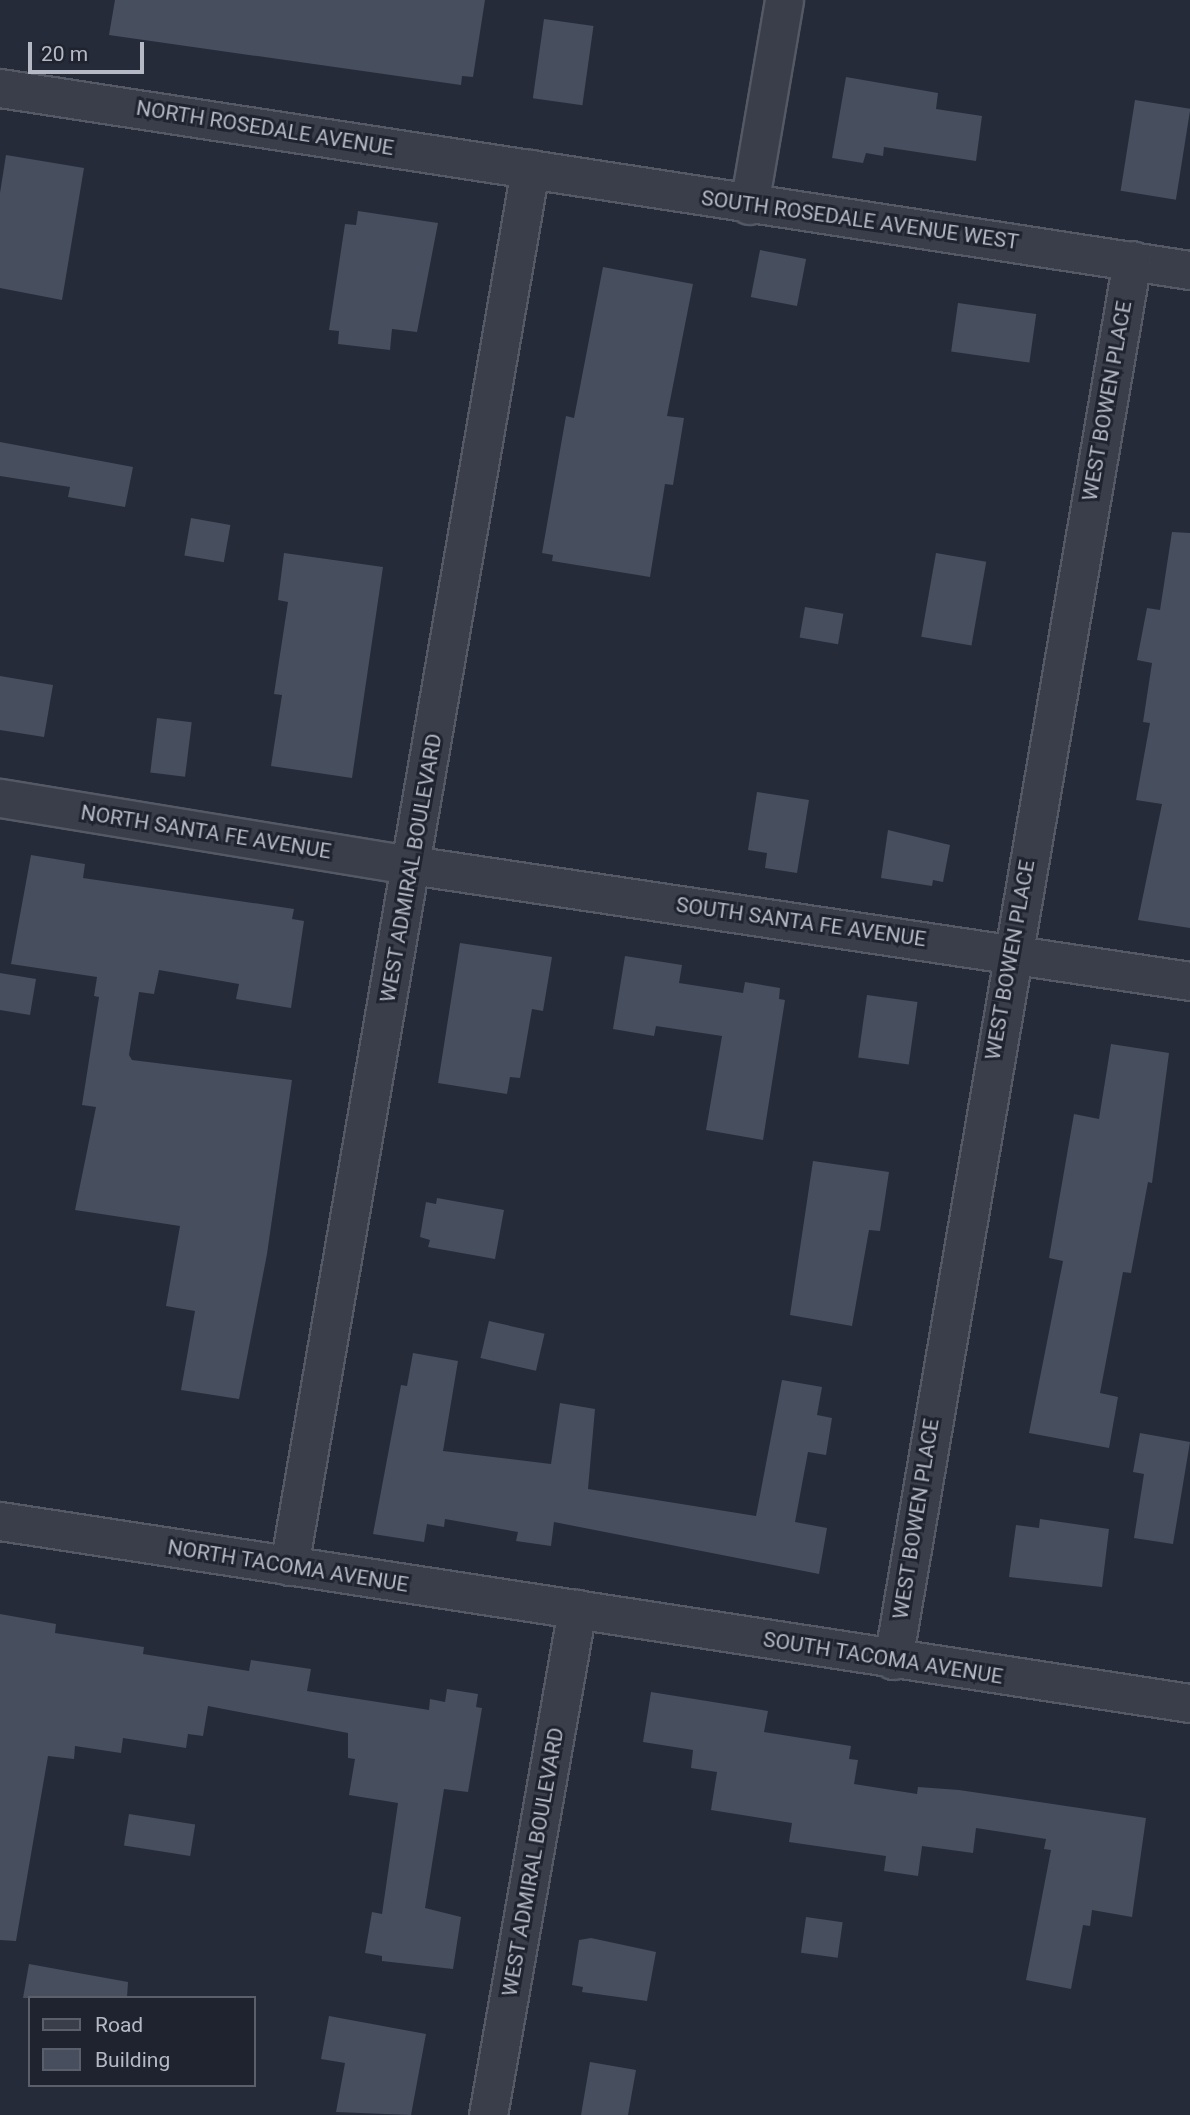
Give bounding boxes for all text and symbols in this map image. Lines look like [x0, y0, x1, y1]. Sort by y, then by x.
scale bar [32, 28, 147, 72]
text: 20 m [41, 42, 88, 66]
street label: NORTH ROSEDALE AVENUE [134, 95, 396, 161]
street label: SOUTH ROSEDALE AVENUE WEST [700, 185, 1020, 255]
street label: WEST BOWEN PLACE [1077, 299, 1137, 503]
street label: WEST ADMIRAL BOULEVARD [375, 731, 447, 1005]
street label: NORTH SANTA FE AVENUE [79, 800, 333, 864]
street label: WEST BOWEN PLACE [980, 858, 1040, 1062]
street label: SOUTH SANTA FE AVENUE [674, 892, 928, 952]
street label: WEST BOWEN PLACE [888, 1417, 944, 1621]
street label: NORTH TACOMA AVENUE [166, 1534, 410, 1598]
street label: SOUTH TACOMA AVENUE [761, 1627, 1005, 1689]
street label: WEST ADMIRAL BOULEVARD [497, 1725, 569, 1999]
legend [28, 1996, 256, 2087]
text: Road [95, 2013, 143, 2037]
text: Building [95, 2048, 170, 2072]

